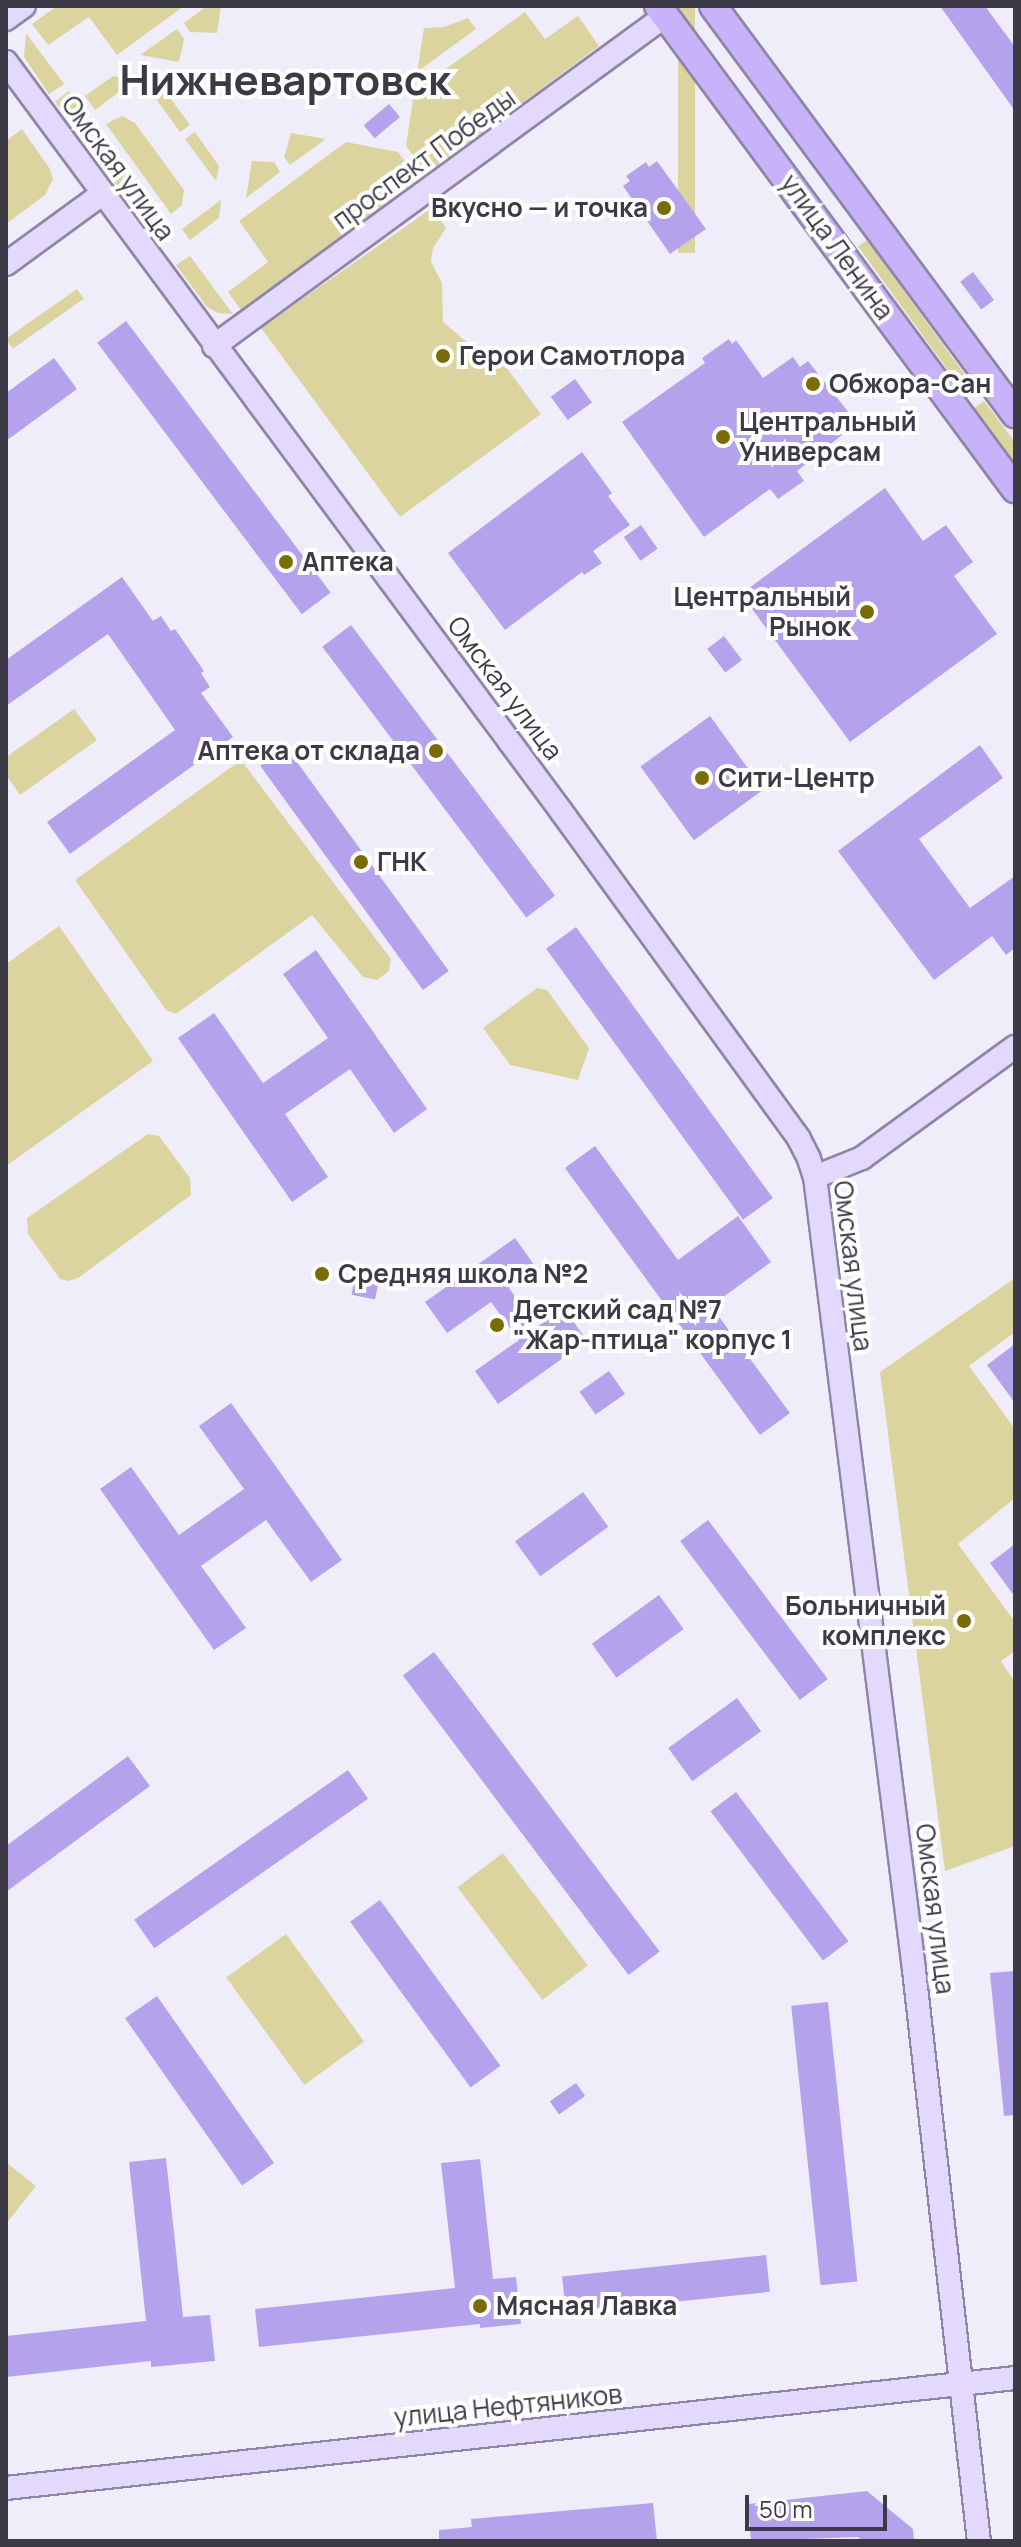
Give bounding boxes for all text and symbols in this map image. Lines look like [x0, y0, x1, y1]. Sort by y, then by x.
district label: Нижневартовск [119, 54, 451, 104]
street label: проспект Победы [327, 82, 521, 236]
street label: Омская улица [55, 89, 181, 247]
street label: улица Ленина [774, 168, 900, 326]
place label: Вкусно — и точка [431, 192, 648, 224]
marker: Вкусно — и точка [655, 199, 673, 217]
place label: Герои Самотлора [459, 340, 685, 372]
marker: Герои Самотлора [434, 347, 452, 365]
place label: Обжора-Сан [829, 368, 991, 400]
marker: Обжора-Сан [804, 375, 822, 393]
place label: Центральный Универсам [739, 406, 916, 468]
marker: Центральный Универсам [714, 428, 732, 446]
place label: Аптека [302, 546, 394, 578]
marker: Аптека [277, 553, 295, 571]
place label: Центральный Рынок [674, 581, 851, 642]
marker: Центральный Рынок [858, 603, 876, 621]
street label: Омская улица [441, 610, 569, 766]
place label: Аптека от склада [197, 735, 420, 767]
marker: Аптека от склада [427, 742, 445, 760]
place label: Сити-Центр [718, 762, 875, 794]
marker: Сити-Центр [693, 769, 711, 787]
place label: ГНК [377, 846, 427, 878]
marker: ГНК [352, 853, 370, 871]
street label: Омская улица [827, 1179, 879, 1353]
place label: Средняя школа №2 [338, 1258, 588, 1290]
marker: Средняя школа №2 [313, 1265, 331, 1283]
place label: Детский сад №7 "Жар-птица" корпус 1 [513, 1294, 792, 1356]
marker: Детский сад №7 "Жар-птица" корпус 1 [488, 1316, 506, 1334]
place label: Больничный комплекс [785, 1590, 946, 1652]
marker: Больничный комплекс [953, 1610, 975, 1632]
street label: Омская улица [909, 1822, 961, 1996]
place label: Мясная Лавка [496, 2290, 677, 2322]
marker: Мясная Лавка [471, 2297, 489, 2315]
street label: улица Нефтяников [392, 2379, 624, 2433]
scale bar [749, 2479, 891, 2529]
text: 50 m [759, 2492, 813, 2525]

